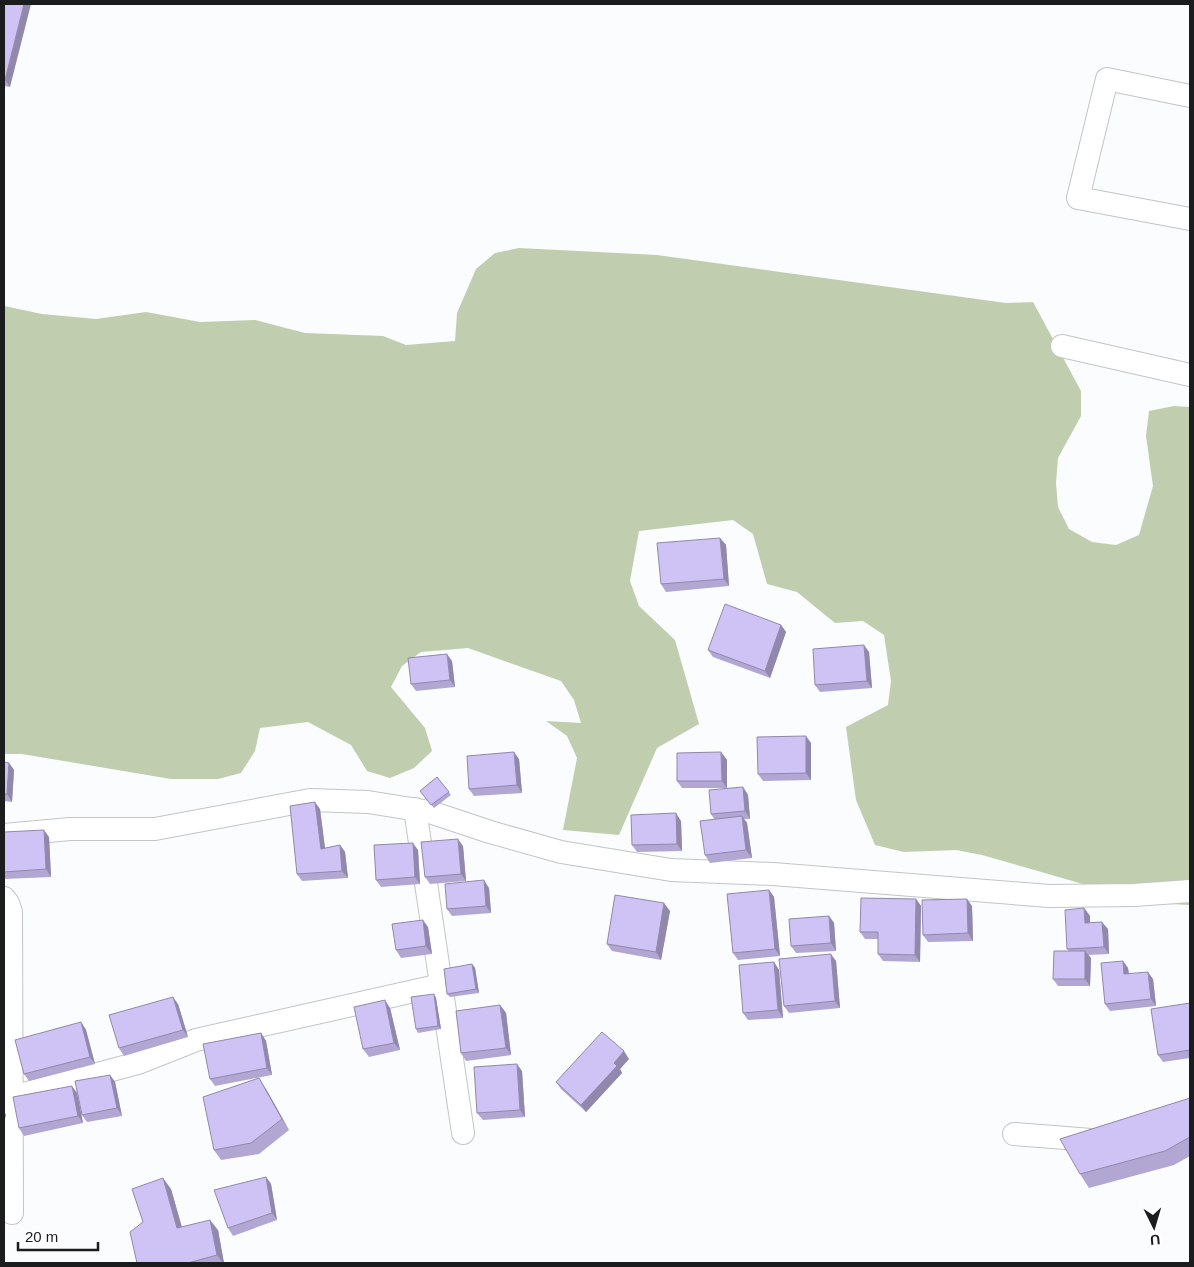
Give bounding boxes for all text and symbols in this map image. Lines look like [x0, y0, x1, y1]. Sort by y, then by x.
north arrow [1129, 1202, 1179, 1252]
scale bar [18, 1220, 98, 1252]
text: 20 m [25, 1228, 58, 1245]
text: U [1149, 1232, 1161, 1248]

